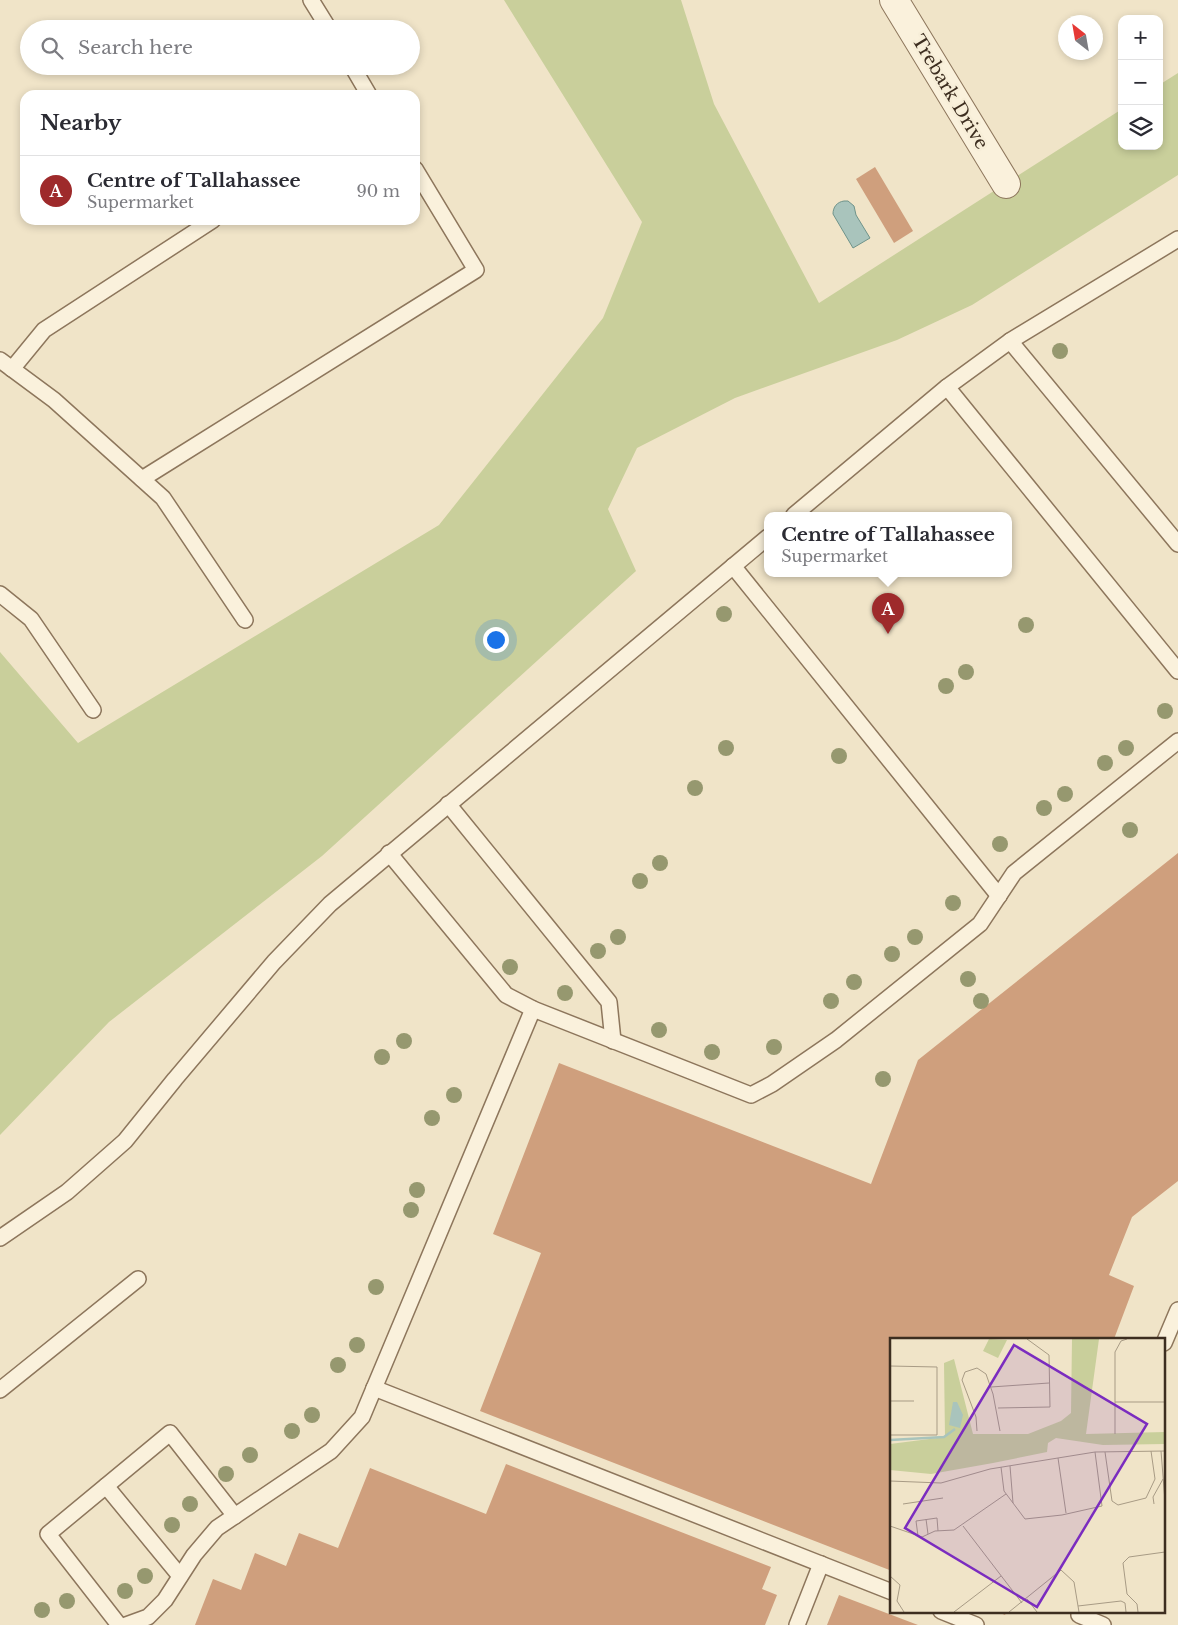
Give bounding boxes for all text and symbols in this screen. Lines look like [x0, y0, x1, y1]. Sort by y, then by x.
north arrow [1058, 15, 1103, 60]
map controls [1118, 15, 1163, 150]
button: + [1118, 15, 1163, 60]
search box [20, 20, 420, 75]
street label: Trebark Drive [907, 31, 993, 153]
icon: search [38, 34, 66, 62]
text: Search here [78, 36, 193, 59]
button: − [1118, 60, 1163, 105]
button: layers [1118, 105, 1163, 150]
text: Nearby [40, 110, 121, 136]
text: Centre of Tallahassee [87, 169, 301, 192]
text: A [50, 181, 62, 201]
text: 90 m [357, 181, 400, 201]
text: Supermarket [87, 192, 194, 212]
popup [764, 512, 1012, 577]
text: Centre of Tallahassee [781, 523, 995, 546]
text: Supermarket [781, 546, 888, 566]
pin: A [872, 593, 904, 634]
your location [483, 627, 509, 653]
inset map [890, 1338, 1166, 1612]

